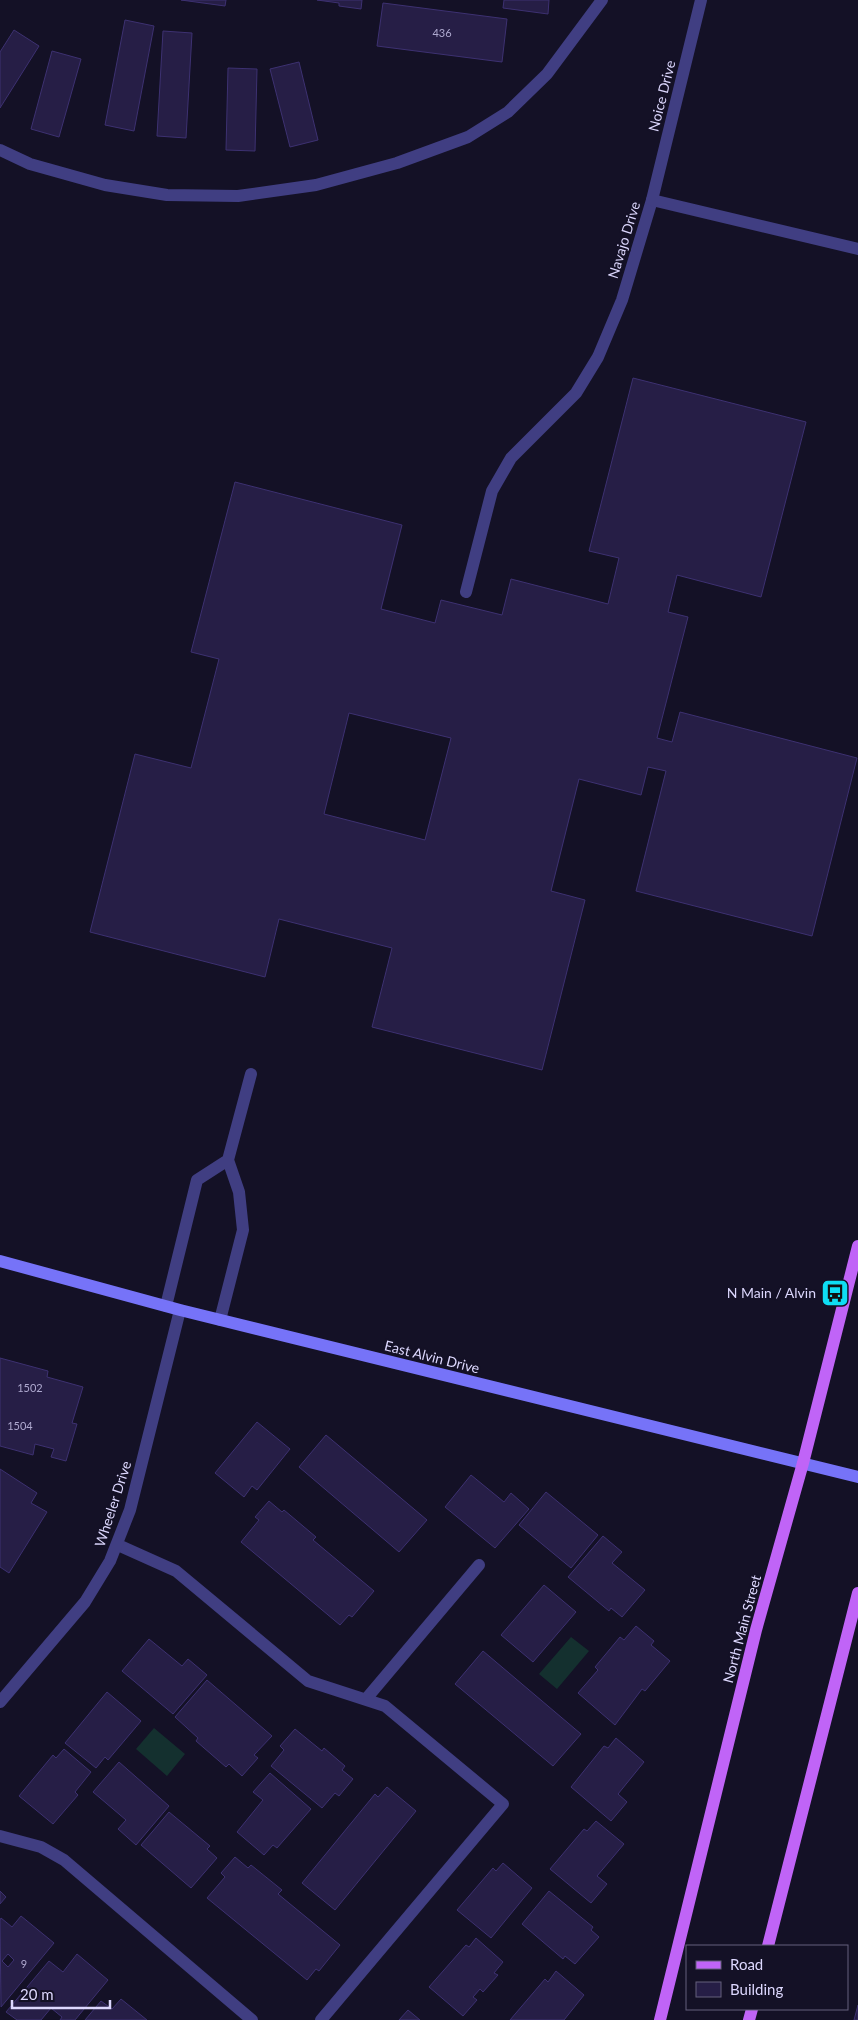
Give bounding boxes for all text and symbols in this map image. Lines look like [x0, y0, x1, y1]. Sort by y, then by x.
house number: 436 [432, 26, 452, 39]
street label: Noice Drive [644, 59, 679, 133]
street label: Navajo Drive [604, 199, 643, 280]
bus stop icon: N Main / Alvin [820, 1278, 850, 1308]
place label: N Main / Alvin [727, 1284, 816, 1301]
street label: East Alvin Drive [383, 1337, 481, 1377]
house number: 1502 [17, 1381, 43, 1394]
house number: 1504 [7, 1419, 33, 1432]
street label: Wheeler Drive [91, 1459, 134, 1549]
street label: North Main Street [719, 1573, 764, 1685]
legend [686, 1945, 848, 2010]
text: Road [730, 1955, 763, 1973]
house number: 9 [21, 1957, 27, 1970]
scale bar [12, 1978, 110, 2010]
text: Building [730, 1980, 783, 1998]
text: 20 m [20, 1985, 54, 2003]

